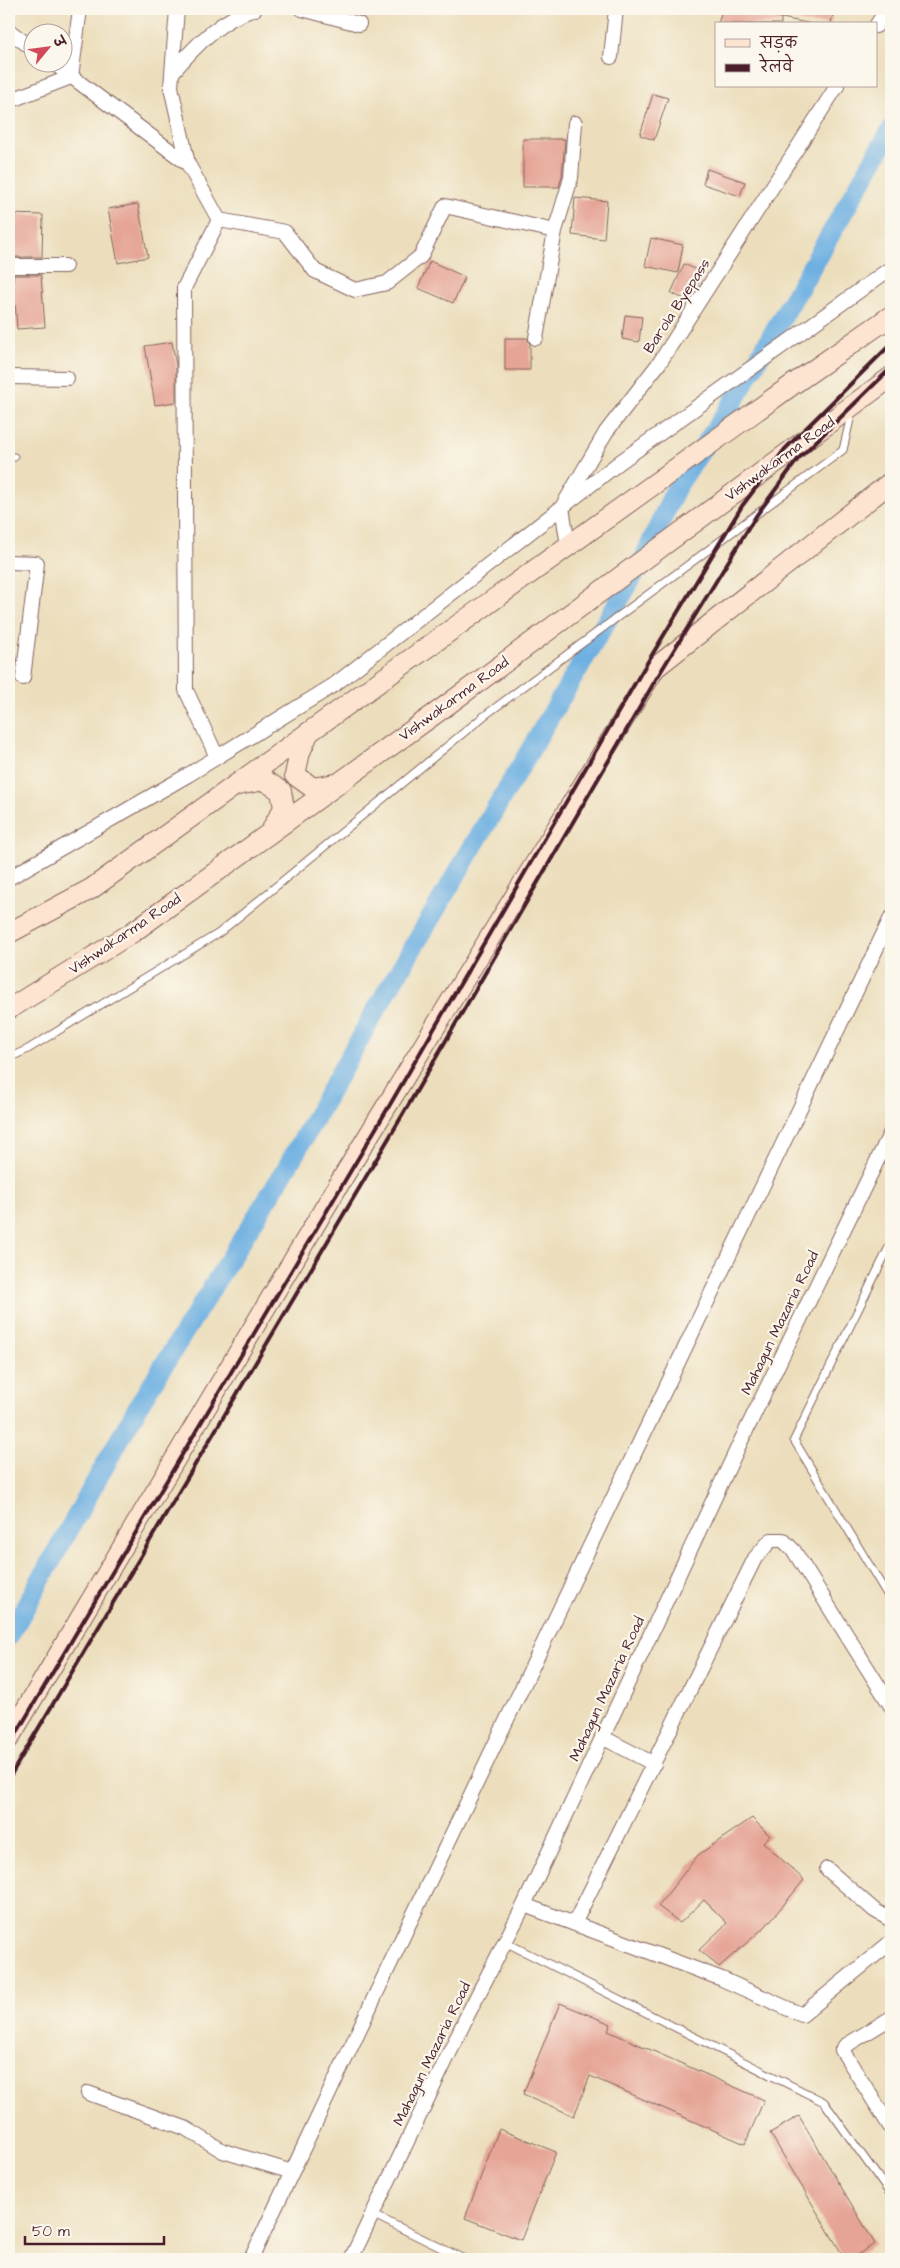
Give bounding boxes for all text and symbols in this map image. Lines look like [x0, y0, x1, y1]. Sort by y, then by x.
north arrow [22, 22, 72, 72]
legend [715, 22, 878, 88]
text: उ [47, 32, 70, 53]
text: सड़क [759, 33, 798, 54]
text: रेलवे [758, 53, 794, 78]
street label: Barola Byepass [638, 254, 717, 358]
street label: Vishwakarma Road [721, 412, 840, 506]
street label: Vishwakarma Road [395, 652, 514, 746]
street label: Vishwakarma Road [65, 888, 186, 979]
street label: Mahagun Mazaria Road [736, 1247, 825, 1399]
street label: Mahagun Mazaria Road [564, 1613, 651, 1765]
street label: Mahagun Mazaria Road [388, 1978, 477, 2130]
scale bar [25, 2213, 164, 2245]
text: 50 m [32, 2221, 70, 2242]

